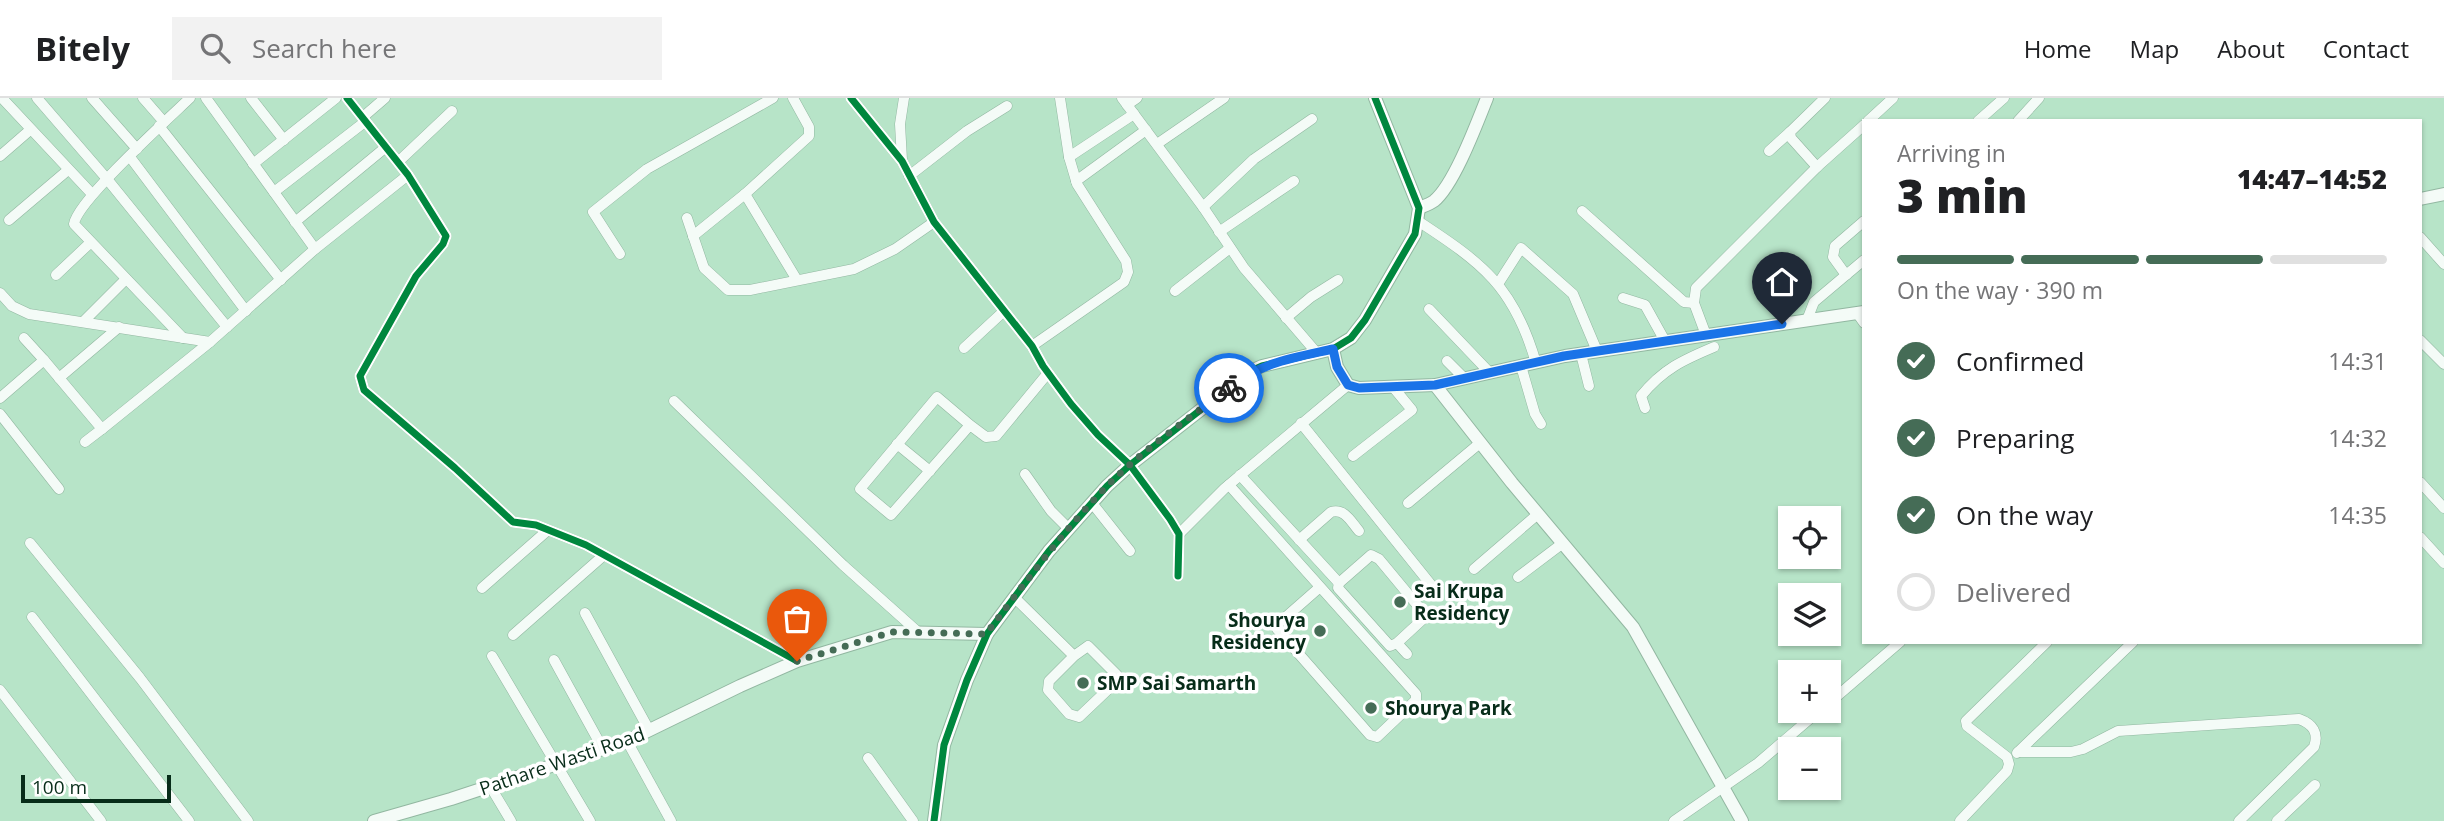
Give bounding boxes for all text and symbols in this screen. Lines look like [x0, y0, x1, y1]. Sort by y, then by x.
search box [172, 17, 662, 80]
text: Bitely [35, 26, 130, 71]
icon: search [196, 29, 234, 67]
text: Search here [252, 30, 397, 66]
text: Home [2024, 32, 2092, 65]
text: Map [2130, 32, 2179, 65]
text: About [2217, 32, 2285, 65]
text: Contact [2323, 32, 2409, 65]
text: Arriving in [1897, 137, 2006, 169]
text: 14:47–14:52 [2237, 161, 2387, 197]
text: 3 min [1897, 164, 2028, 226]
pin [1752, 252, 1812, 324]
icon: home [1763, 263, 1801, 301]
text: On the way · 390 m [1897, 274, 2103, 306]
icon: check [1897, 342, 1935, 380]
text: Confirmed [1956, 343, 2084, 379]
text: 14:31 [2328, 345, 2387, 377]
courier [1194, 353, 1264, 423]
icon: bike [1210, 369, 1248, 407]
icon: check [1897, 419, 1935, 457]
text: Preparing [1956, 420, 2074, 456]
text: 14:32 [2328, 422, 2387, 454]
icon: check [1897, 496, 1935, 534]
text: On the way [1956, 497, 2093, 533]
text: 14:35 [2328, 499, 2387, 531]
map controls [1778, 506, 1841, 800]
button: locate [1778, 506, 1841, 569]
text: Delivered [1956, 574, 2071, 610]
place label: Sai Krupa Residency [1414, 578, 1510, 626]
button: layers [1778, 583, 1841, 646]
pin [767, 589, 827, 661]
marker: Sai Krupa Residency [1392, 594, 1408, 610]
icon: bag [778, 600, 816, 638]
place label: Shourya Residency [1211, 607, 1306, 655]
marker: Shourya Residency [1312, 623, 1328, 639]
button: + [1778, 660, 1841, 723]
place label: SMP Sai Samarth [1097, 670, 1256, 696]
marker: SMP Sai Samarth [1075, 675, 1091, 691]
place label: Shourya Park [1385, 695, 1512, 721]
marker: Shourya Park [1363, 700, 1379, 716]
street label: Pathare Wasti Road [476, 720, 648, 802]
button: − [1778, 737, 1841, 800]
scale bar [21, 772, 172, 804]
text: 100 m [32, 774, 87, 800]

